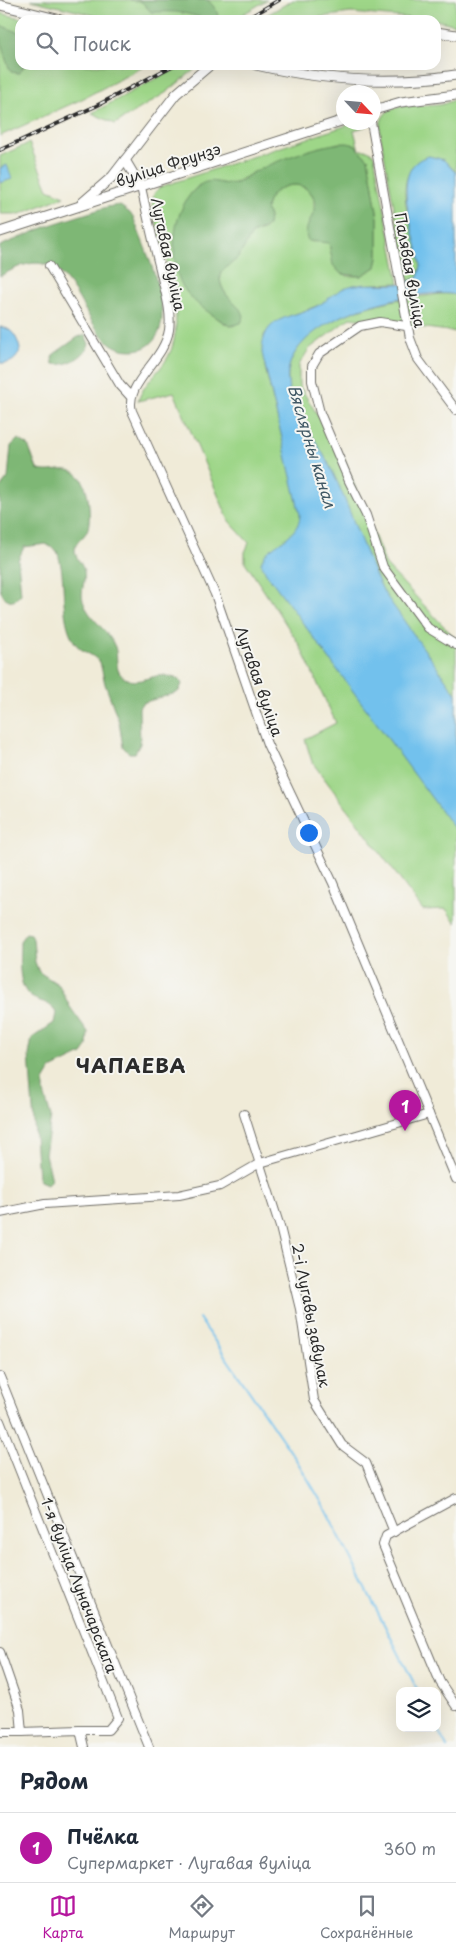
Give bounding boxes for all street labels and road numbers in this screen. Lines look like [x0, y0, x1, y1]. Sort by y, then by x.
street label: вуліца Фрунзэ [112, 136, 224, 192]
street label: Лугавая вуліца [146, 195, 192, 314]
street label: Палявая вуліца [390, 211, 433, 330]
street label: Лугавая вуліца [230, 623, 290, 740]
street label: 2-і Лугавы завулак [287, 1241, 337, 1389]
street label: 1-я вуліца Луначарскага [36, 1494, 124, 1677]

